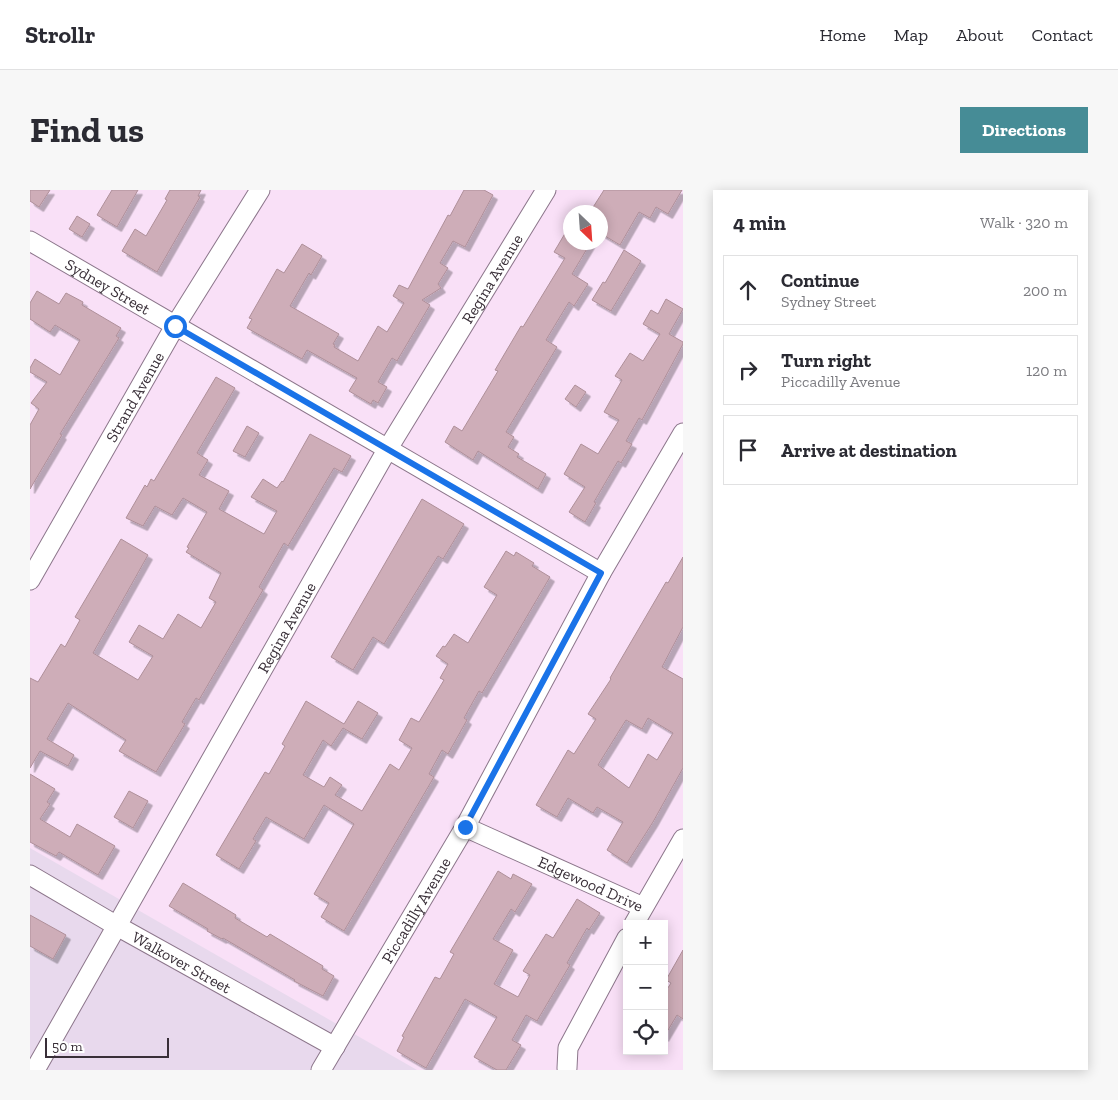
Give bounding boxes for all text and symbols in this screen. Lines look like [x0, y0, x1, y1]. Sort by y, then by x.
text: Strollr [25, 20, 95, 49]
text: Home [819, 24, 866, 46]
text: Map [894, 24, 928, 46]
text: About [956, 24, 1003, 46]
text: Contact [1031, 24, 1093, 46]
button: Directions [960, 107, 1088, 153]
text: Find us [30, 109, 144, 151]
north arrow [563, 205, 608, 250]
text: 4 min [733, 210, 786, 235]
text: Walk · 320 m [980, 213, 1068, 232]
street label: Regina Avenue [458, 231, 527, 327]
street label: Sydney Street [62, 255, 154, 319]
text: Continue [781, 269, 859, 292]
icon: ahead [734, 276, 762, 304]
text: 200 m [1023, 281, 1067, 300]
text: Sydney Street [781, 292, 876, 311]
route start [164, 315, 187, 338]
street label: Strand Avenue [102, 349, 168, 445]
text: Turn right [781, 349, 871, 372]
icon: right [734, 356, 762, 384]
text: 120 m [1026, 361, 1067, 380]
text: Piccadilly Avenue [781, 372, 900, 391]
icon: arrive [734, 436, 762, 464]
text: Arrive at destination [781, 439, 957, 462]
street label: Regina Avenue [253, 579, 320, 676]
route end [454, 816, 477, 839]
street label: Edgewood Drive [535, 852, 646, 916]
street label: Piccadilly Avenue [378, 854, 455, 966]
map controls [623, 920, 668, 1055]
button: + [623, 920, 668, 965]
street label: Walkover Street [129, 927, 234, 997]
button: − [623, 965, 668, 1010]
button: locate [623, 1010, 668, 1055]
scale bar [45, 1035, 169, 1058]
text: 50 m [52, 1038, 83, 1055]

